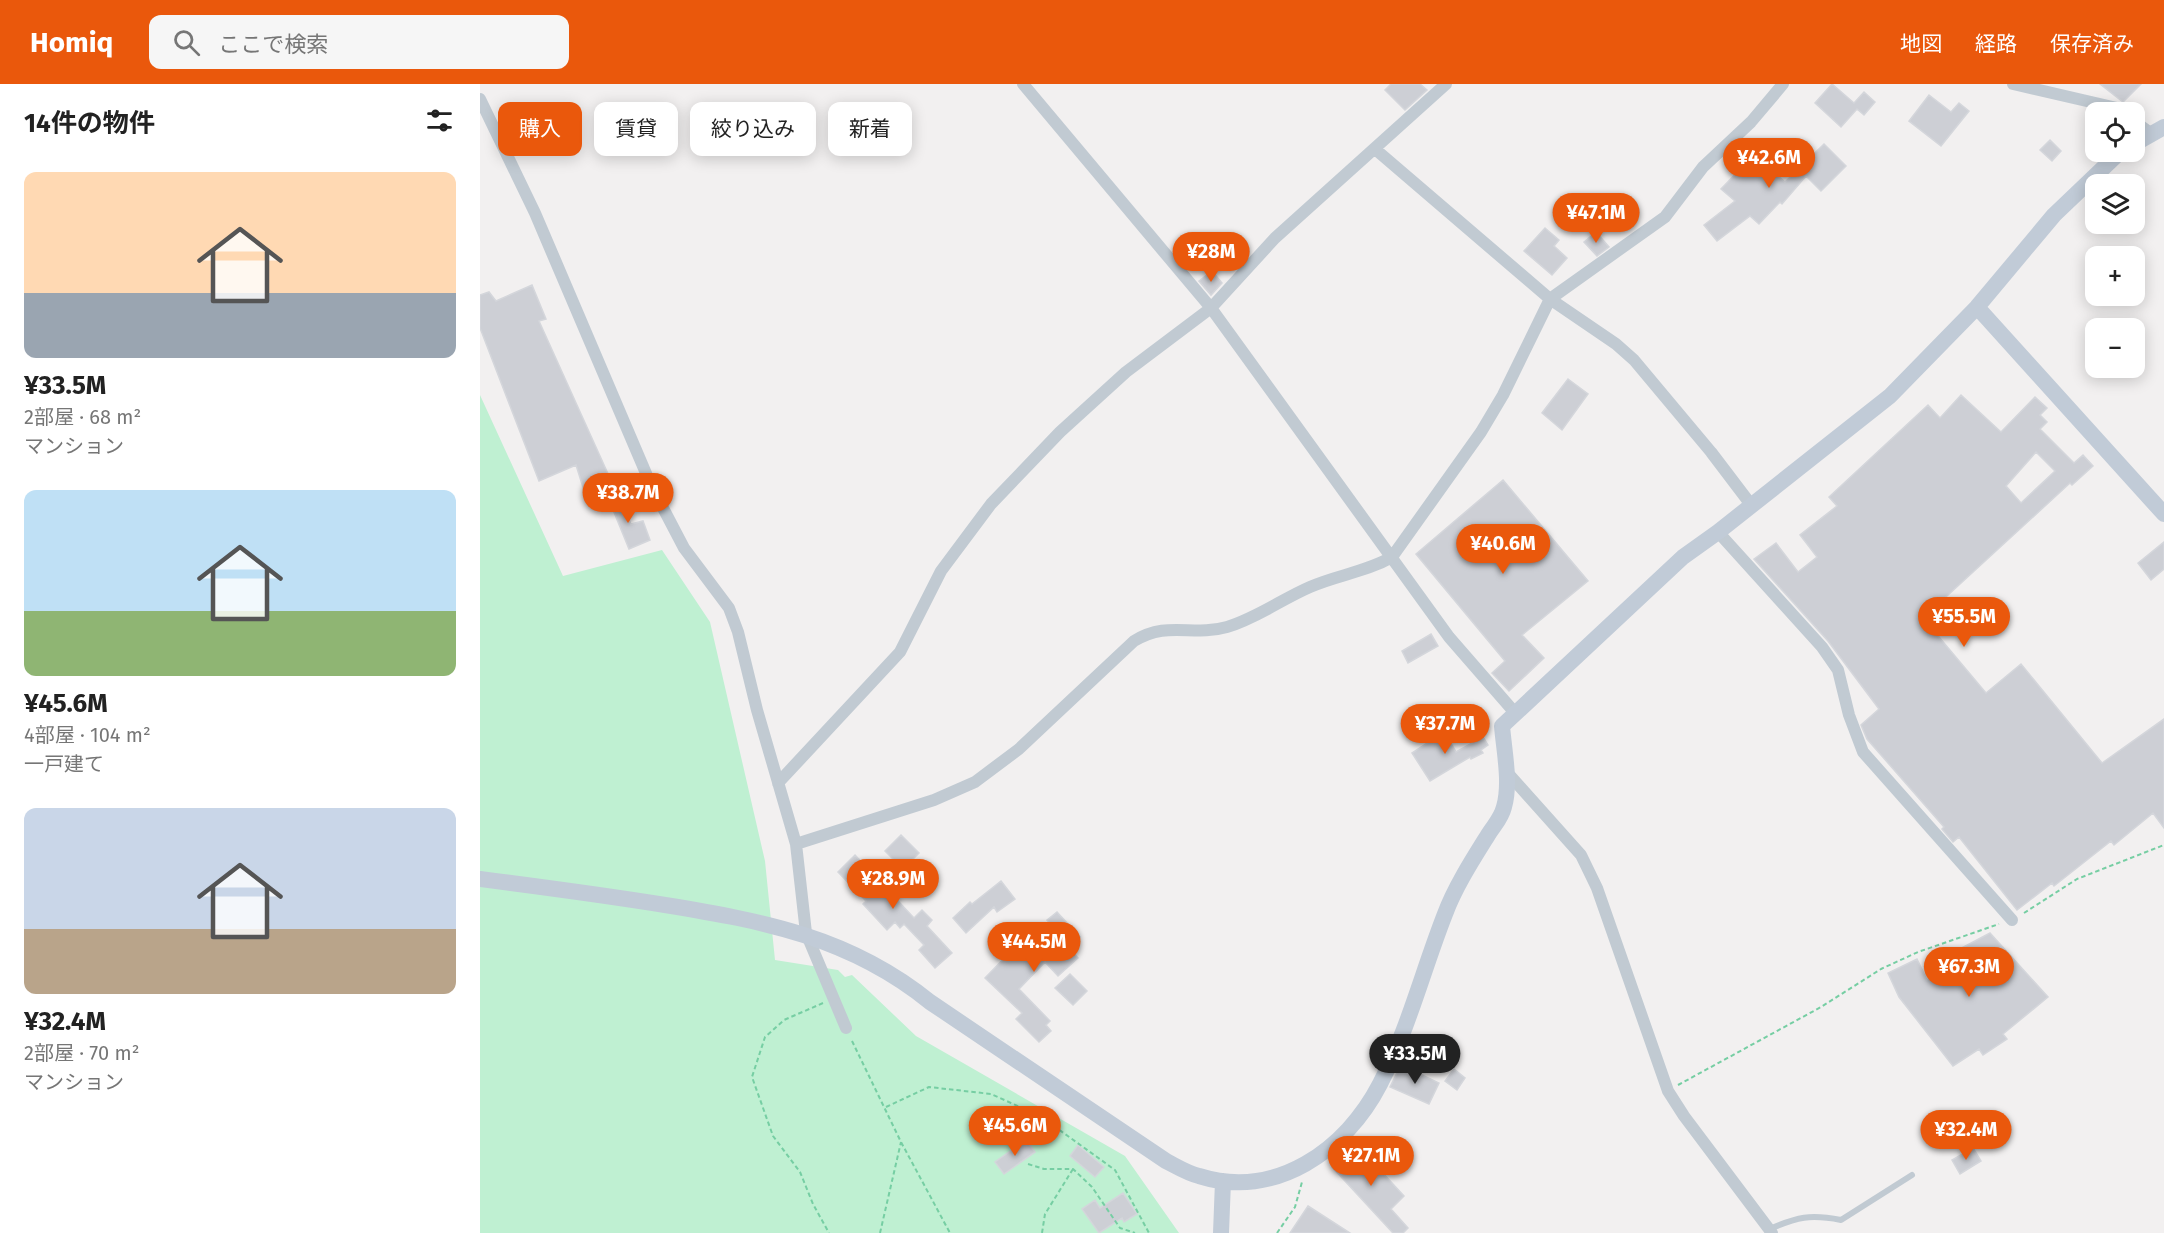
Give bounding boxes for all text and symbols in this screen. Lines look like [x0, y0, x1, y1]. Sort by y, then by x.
search box [149, 15, 569, 69]
text: Homiq [30, 26, 113, 59]
icon: search [170, 26, 203, 59]
text: ここで検索 [218, 31, 328, 58]
text: 地図 [1900, 31, 1942, 57]
text: 経路 [1975, 31, 2017, 57]
text: 保存済み [2050, 31, 2134, 57]
chip: 購入 [498, 102, 582, 156]
chip: 賃貸 [594, 102, 678, 156]
chip: 絞り込み [690, 102, 816, 156]
chip: 新着 [828, 102, 912, 156]
map controls [2085, 102, 2145, 378]
button: locate [2085, 102, 2145, 162]
icon: filters [423, 104, 456, 137]
text: 14件の物件 [24, 108, 155, 139]
pin: ¥42.6M [1720, 138, 1818, 189]
text: ¥42.6M [1737, 145, 1801, 169]
button: layers [2085, 174, 2145, 234]
pin: ¥47.1M [1547, 193, 1645, 244]
text: ¥47.1M [1567, 200, 1625, 224]
icon: home [186, 211, 294, 319]
pin: ¥28M [1175, 232, 1247, 283]
text: ¥28M [1187, 239, 1235, 263]
button: + [2085, 246, 2145, 306]
button: − [2085, 318, 2145, 378]
text: ¥33.5M [24, 370, 106, 401]
text: 2部屋 · 68 m² [24, 405, 141, 429]
text: マンション [24, 434, 124, 458]
pin: ¥38.7M [579, 473, 677, 524]
text: ¥38.7M [597, 480, 659, 504]
pin: ¥40.6M [1454, 524, 1552, 575]
icon: home [186, 529, 294, 637]
text: ¥40.6M [1470, 531, 1536, 555]
pin: ¥55.5M [1915, 597, 2013, 648]
text: ¥55.5M [1932, 604, 1996, 628]
text: ¥45.6M [24, 688, 108, 719]
pin: ¥37.7M [1396, 704, 1494, 755]
text: ¥37.7M [1415, 711, 1475, 735]
text: 4部屋 · 104 m² [24, 723, 151, 747]
text: 一戸建て [24, 752, 104, 776]
icon: home [186, 847, 294, 955]
pin: ¥28.9M [844, 859, 942, 910]
text: ¥28.9M [861, 866, 925, 890]
pin: ¥44.5M [985, 922, 1083, 973]
text: ¥44.5M [1002, 929, 1067, 953]
pin: ¥67.3M [1920, 947, 2018, 998]
text: ¥67.3M [1938, 954, 2000, 978]
text: ¥32.4M [24, 1006, 106, 1037]
pin: ¥33.5M [1366, 1034, 1464, 1085]
text: 2部屋 · 70 m² [24, 1041, 139, 1065]
text: ¥33.5M [1383, 1041, 1447, 1065]
text: マンション [24, 1070, 124, 1094]
pin: ¥45.6M [966, 1106, 1064, 1157]
pin: ¥32.4M [1917, 1110, 2015, 1161]
text: ¥45.6M [983, 1113, 1047, 1137]
text: ¥32.4M [1935, 1117, 1997, 1141]
pin: ¥27.1M [1322, 1136, 1420, 1187]
text: ¥27.1M [1342, 1143, 1400, 1167]

